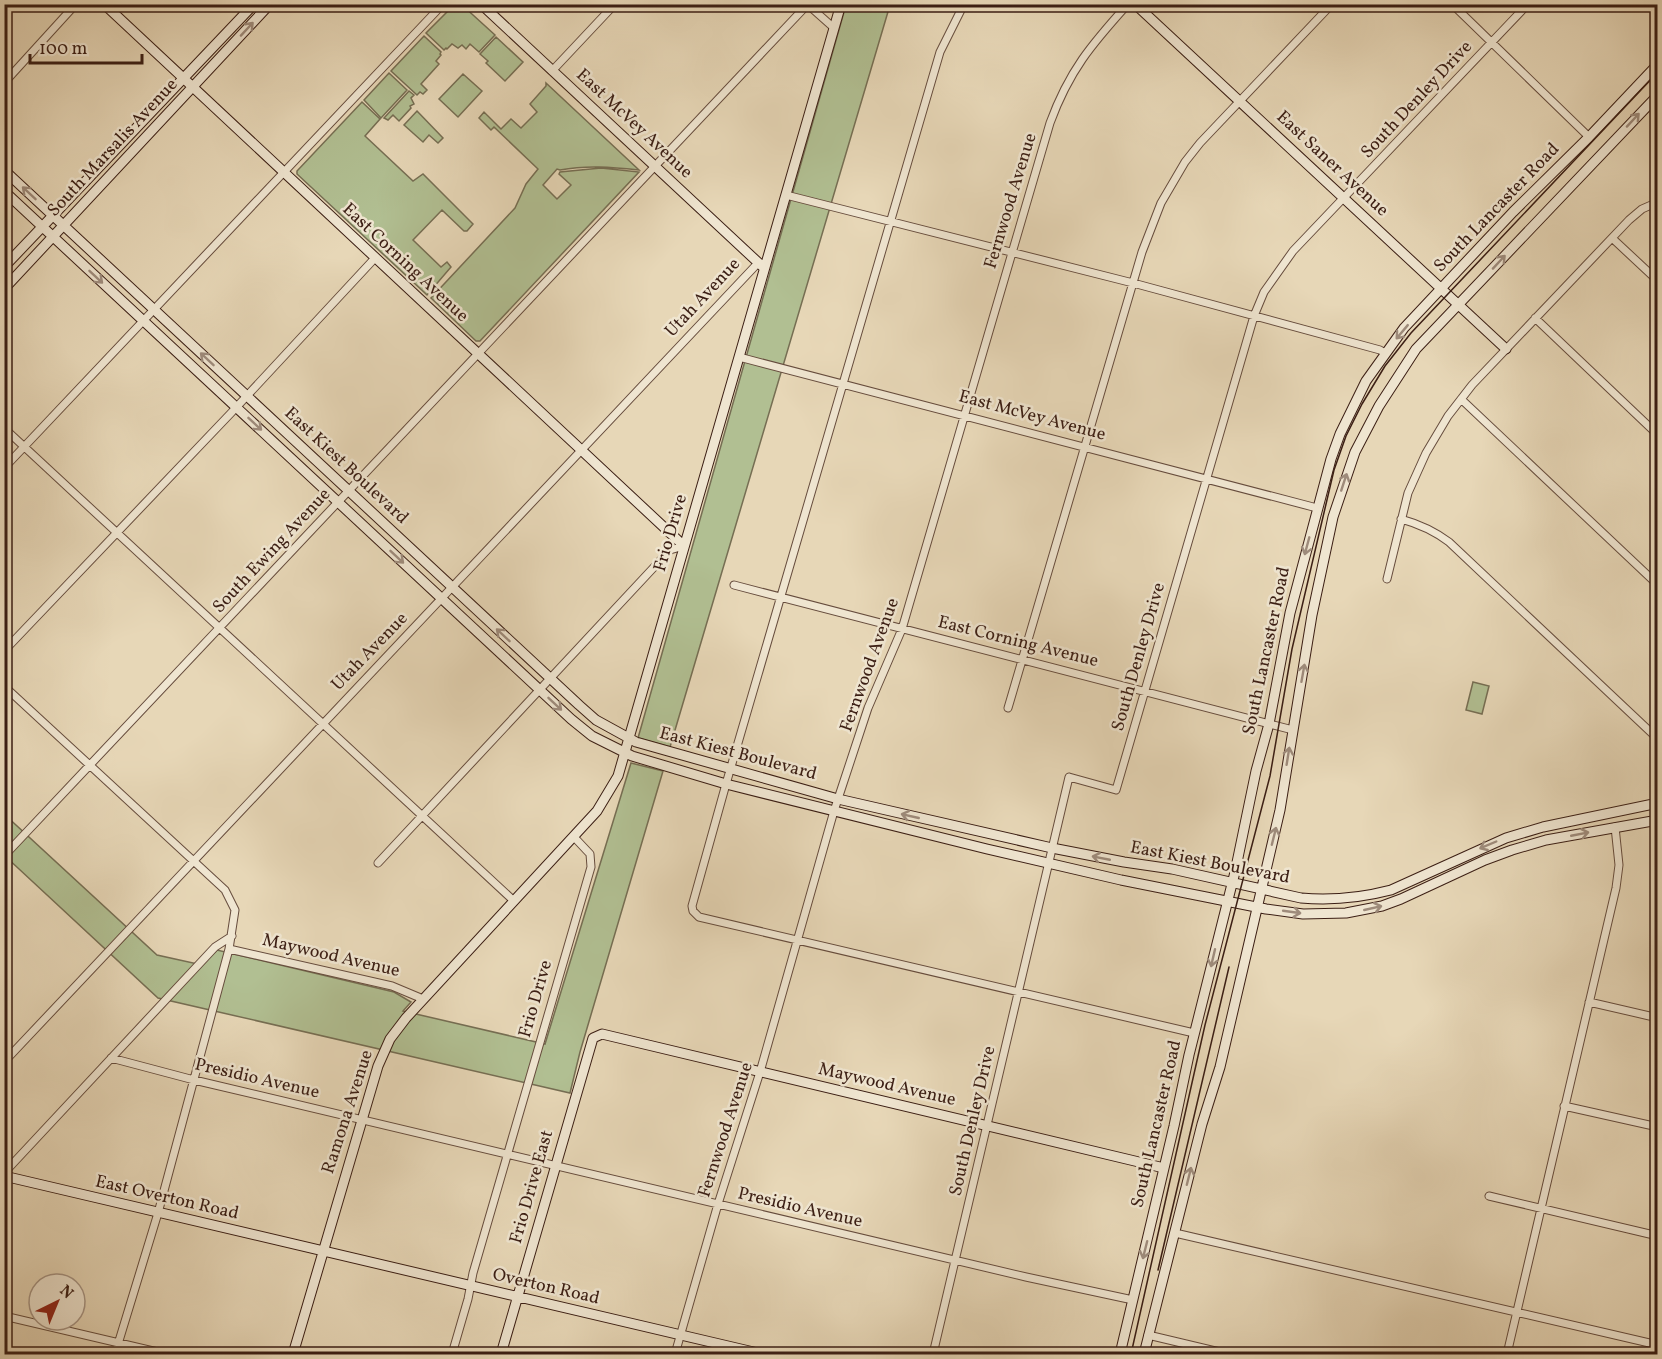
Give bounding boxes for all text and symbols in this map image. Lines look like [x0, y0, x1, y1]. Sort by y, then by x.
one-way arrow [240, 22, 254, 37]
scale bar [30, 27, 142, 65]
street label: South Denley Drive [1356, 35, 1478, 165]
text: 100 m [39, 37, 88, 62]
street label: East McVey Avenue [570, 63, 698, 185]
street label: South Marsalis Avenue [42, 73, 184, 223]
street label: East Saner Avenue [1270, 105, 1394, 223]
one-way arrow [1626, 113, 1640, 128]
street label: Fernwood Avenue [978, 130, 1044, 272]
street label: South Lancaster Road [1429, 138, 1565, 278]
one-way arrow [21, 186, 36, 200]
street label: East Corning Avenue [336, 198, 474, 328]
street label: Utah Avenue [660, 253, 746, 343]
one-way arrow [1492, 254, 1506, 269]
one-way arrow [89, 269, 104, 284]
one-way arrow [1395, 324, 1409, 339]
one-way arrow [199, 352, 214, 366]
street label: East McVey Avenue [956, 384, 1108, 448]
street label: East Kiest Boulevard [278, 402, 414, 530]
one-way arrow [247, 417, 262, 431]
one-way arrow [1339, 473, 1350, 492]
street label: South Ewing Avenue [207, 483, 337, 619]
street label: Frio Drive [648, 491, 694, 575]
one-way arrow [1301, 536, 1312, 555]
one-way arrow [390, 549, 405, 564]
street label: South Lancaster Road [1237, 565, 1297, 737]
street label: South Denley Drive [1106, 580, 1172, 734]
street label: Fernwood Avenue [834, 595, 906, 735]
street label: Utah Avenue [326, 607, 414, 697]
street label: East Corning Avenue [935, 610, 1101, 674]
one-way arrow [496, 628, 511, 642]
one-way arrow [1297, 663, 1308, 683]
one-way arrow [548, 697, 563, 711]
street label: East Kiest Boulevard [657, 721, 819, 787]
one-way arrow [1283, 747, 1294, 767]
one-way arrow [901, 809, 920, 821]
one-way arrow [1268, 827, 1280, 846]
one-way arrow [1570, 828, 1589, 839]
street label: East Kiest Boulevard [1128, 835, 1292, 891]
one-way arrow [1479, 841, 1497, 852]
one-way arrow [1092, 852, 1111, 863]
one-way arrow [1363, 901, 1382, 913]
one-way arrow [1281, 907, 1301, 918]
street label: Maywood Avenue [260, 928, 402, 984]
one-way arrow [1207, 948, 1219, 967]
street label: Frio Drive [513, 957, 559, 1041]
street label: South Lancaster Road [1126, 1038, 1188, 1210]
street label: South Denley Drive [944, 1044, 1002, 1198]
street label: Ramona Avenue [316, 1047, 380, 1177]
street label: Presidio Avenue [192, 1053, 322, 1105]
street label: Maywood Avenue [816, 1057, 958, 1113]
street label: Fernwood Avenue [692, 1059, 760, 1201]
street label: Frio Drive East [504, 1127, 560, 1247]
one-way arrow [1183, 1166, 1195, 1185]
street label: East Overton Road [93, 1169, 241, 1227]
street label: Presidio Avenue [735, 1182, 865, 1234]
one-way arrow [1139, 1240, 1150, 1259]
street label: Overton Road [490, 1263, 602, 1311]
north arrow [27, 1272, 87, 1332]
text: N [54, 1280, 78, 1305]

